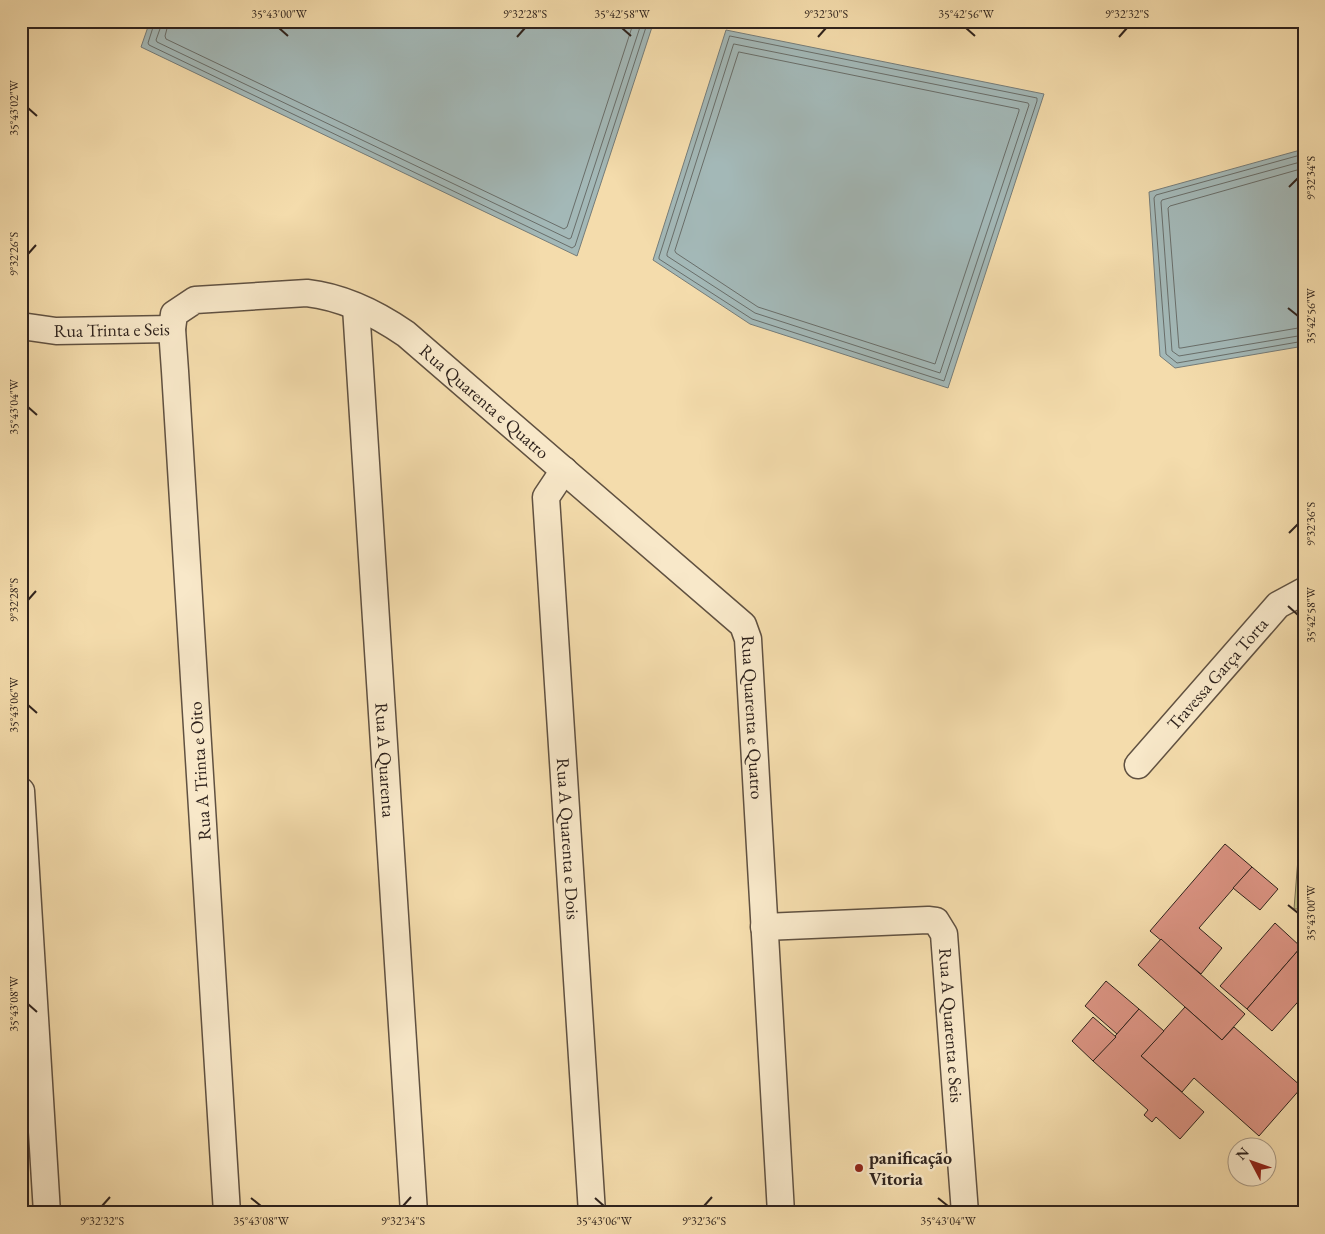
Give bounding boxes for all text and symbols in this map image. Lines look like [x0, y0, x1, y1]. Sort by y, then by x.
text: 35°43'00"W [251, 6, 308, 22]
text: 9°32'28"S [503, 6, 548, 22]
text: 35°42'58"W [594, 6, 651, 22]
text: 9°32'30"S [804, 6, 849, 22]
text: 35°42'56"W [938, 6, 995, 22]
text: 9°32'32"S [1105, 6, 1150, 22]
text: 35°43'02"W [6, 79, 22, 136]
text: 9°32'34"S [1303, 155, 1319, 200]
text: 9°32'26"S [6, 231, 22, 276]
text: 35°42'56"W [1303, 287, 1319, 344]
street label: Rua Trinta e Seis [53, 317, 170, 342]
street label: Rua Quarenta e Quatro [415, 339, 554, 464]
text: 35°43'04"W [6, 378, 22, 435]
text: 9°32'36"S [1303, 501, 1319, 546]
text: 9°32'28"S [6, 577, 22, 622]
text: 35°42'58"W [1303, 586, 1319, 643]
street label: Travessa Garça Torta [1162, 612, 1273, 735]
street label: Rua Quarenta e Quatro [737, 635, 769, 800]
text: 35°43'06"W [6, 676, 22, 733]
street label: Rua A Trinta e Oito [183, 701, 216, 841]
street label: Rua A Quarenta [370, 702, 401, 819]
street label: Rua A Quarenta e Dois [552, 757, 585, 921]
text: 35°43'00"W [1303, 884, 1319, 941]
street label: Rua A Quarenta e Seis [934, 947, 969, 1104]
text: 35°43'08"W [6, 975, 22, 1032]
north arrow [1228, 1136, 1278, 1186]
text: N [1232, 1143, 1253, 1164]
place label: panificação Vitoria [869, 1146, 952, 1190]
marker: panificação Vitoria [853, 1162, 865, 1174]
text: 9°32'32"S [80, 1213, 125, 1229]
text: 35°43'08"W [233, 1213, 290, 1229]
text: 9°32'34"S [381, 1213, 426, 1229]
text: 35°43'06"W [576, 1213, 633, 1229]
text: 9°32'36"S [682, 1213, 727, 1229]
text: 35°43'04"W [920, 1213, 977, 1229]

